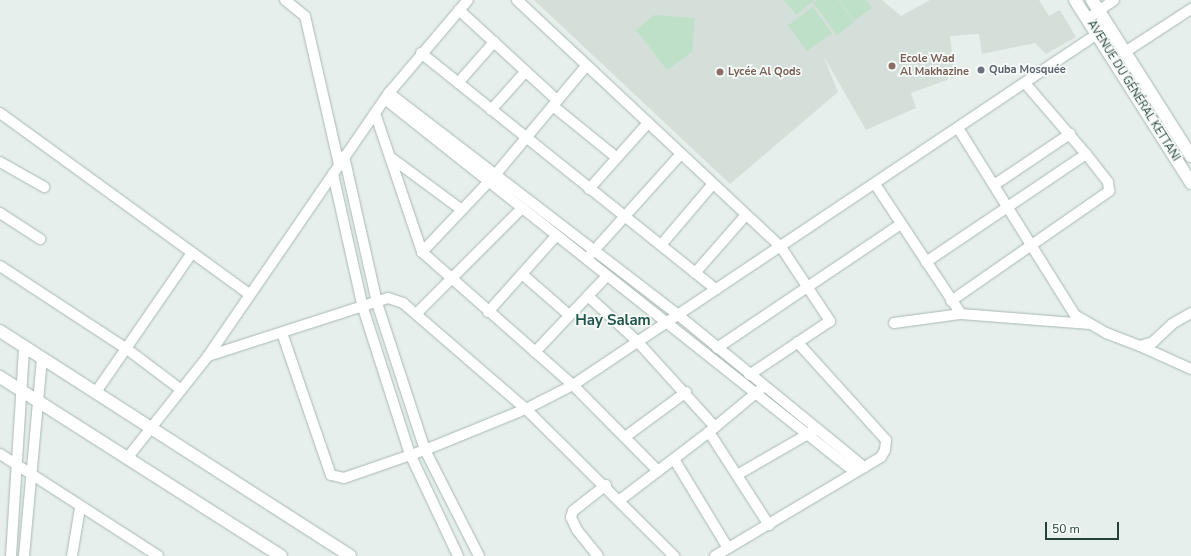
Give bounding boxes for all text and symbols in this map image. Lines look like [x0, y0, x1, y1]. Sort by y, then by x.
street label: AVENUE DU GÉNÉRAL KETTANI [1084, 18, 1182, 164]
place label: Ecole Wad Al Makhazine [900, 53, 969, 79]
marker: Ecole Wad Al Makhazine [887, 61, 897, 71]
place label: Quba Mosquée [989, 63, 1066, 77]
place label: Lycée Al Qods [728, 65, 801, 79]
marker: Quba Mosquée [976, 65, 986, 75]
marker: Lycée Al Qods [715, 67, 725, 77]
district label: Hay Salam [575, 312, 651, 330]
scale bar [1047, 514, 1121, 540]
text: 50 m [1052, 521, 1080, 537]

